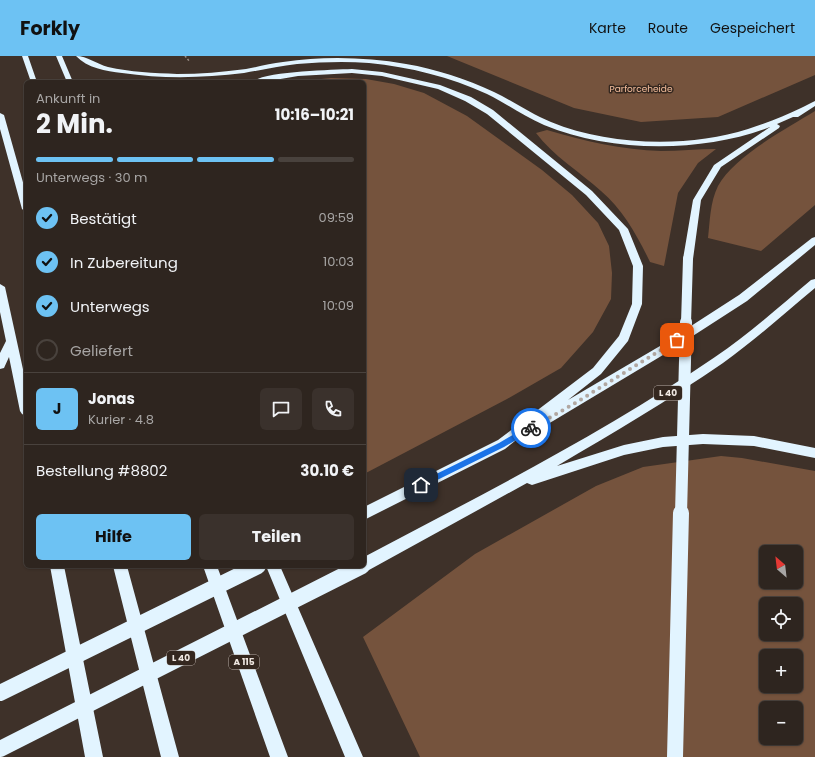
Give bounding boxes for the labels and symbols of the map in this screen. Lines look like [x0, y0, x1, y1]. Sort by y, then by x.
park label: Parforceheide [610, 83, 673, 95]
pin [660, 323, 694, 357]
road number: L 40 [654, 386, 682, 400]
courier [511, 408, 551, 448]
pin [404, 468, 438, 502]
north arrow [759, 545, 803, 589]
road number: L 40 [167, 651, 195, 665]
road number: A 115 [229, 655, 259, 669]

